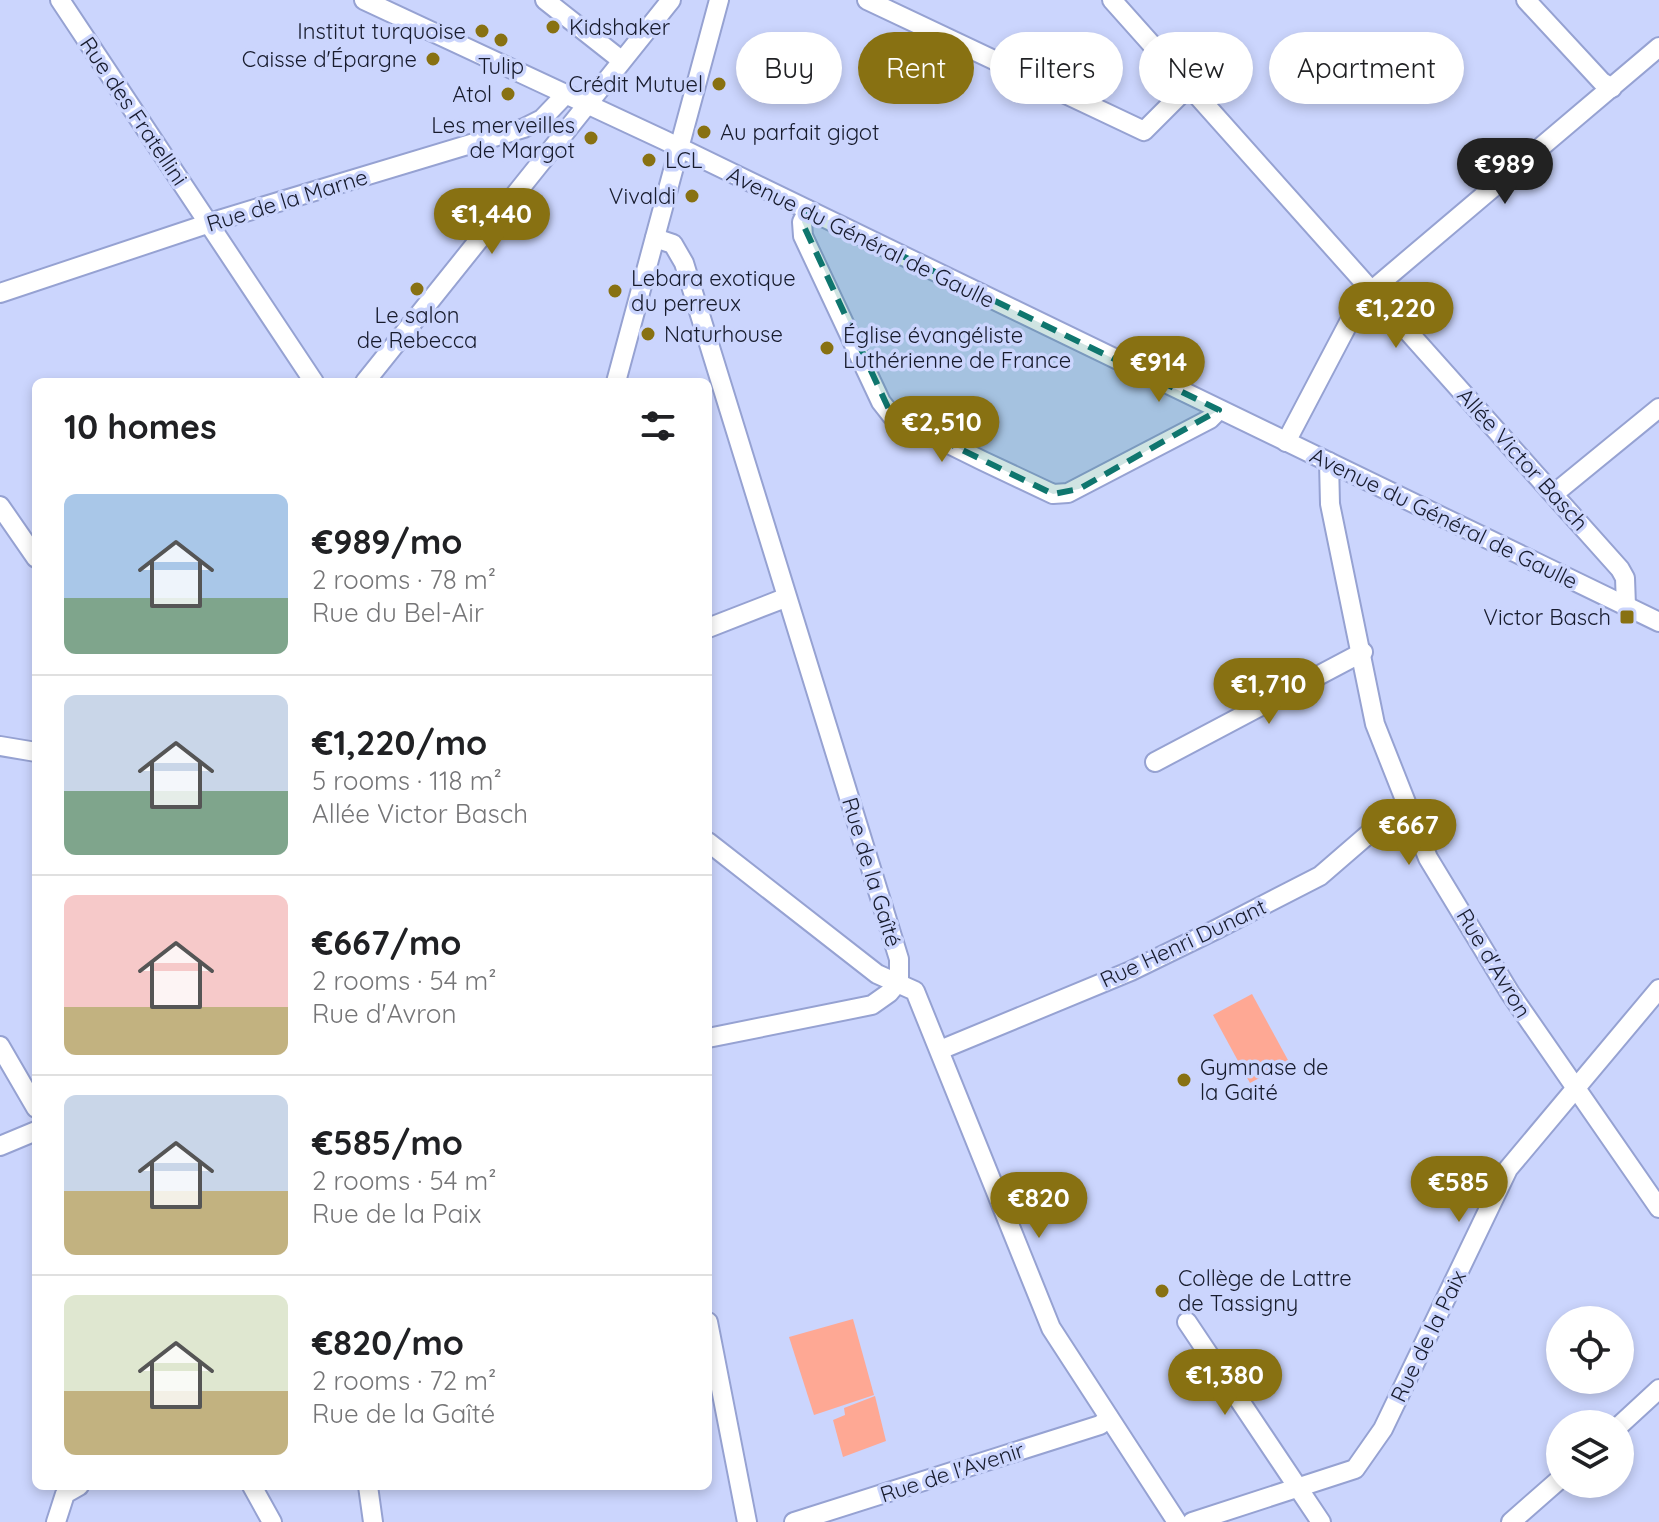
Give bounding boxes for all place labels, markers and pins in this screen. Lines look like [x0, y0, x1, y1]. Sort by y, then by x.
place label: Kidshaker [569, 13, 671, 41]
place label: Institut turquoise [297, 17, 466, 45]
marker: Kidshaker [544, 18, 562, 36]
marker: Institut turquoise [473, 22, 491, 40]
marker: Tulip [492, 31, 510, 49]
place label: Caisse d'Épargne [242, 45, 417, 73]
marker: Caisse d'Épargne [424, 50, 442, 68]
place label: Tulip [478, 52, 524, 80]
place label: Crédit Mutuel [569, 70, 703, 98]
marker: Crédit Mutuel [710, 75, 728, 93]
place label: Atol [452, 80, 492, 108]
marker: Atol [499, 85, 517, 103]
place label: Les merveilles de Margot [431, 111, 575, 164]
place label: Au parfait gigot [720, 118, 880, 146]
marker: Au parfait gigot [695, 123, 713, 141]
marker: Les merveilles de Margot [582, 129, 600, 147]
pin: €989 [1458, 138, 1552, 206]
place label: LCL [665, 146, 703, 174]
marker: LCL [640, 151, 658, 169]
place label: Vivaldi [609, 182, 676, 210]
marker: Vivaldi [683, 187, 701, 205]
pin: €1,440 [427, 188, 557, 256]
place label: Lebara exotique du perreux [631, 264, 796, 317]
marker: Le salon de Rebecca [408, 280, 426, 298]
marker: Lebara exotique du perreux [606, 282, 624, 300]
pin: €1,220 [1331, 282, 1461, 350]
place label: Le salon de Rebecca [357, 301, 477, 354]
place label: Naturhouse [664, 320, 783, 348]
place label: Église évangéliste Luthérienne de France [843, 321, 1071, 374]
marker: Naturhouse [639, 325, 657, 343]
pin: €914 [1112, 336, 1206, 404]
marker: Église évangéliste Luthérienne de France [818, 339, 836, 357]
pin: €2,510 [877, 396, 1007, 464]
place label: Victor Basch [1483, 603, 1611, 631]
marker: Victor Basch [1618, 608, 1636, 626]
pin: €1,710 [1204, 658, 1334, 726]
pin: €667 [1362, 799, 1456, 867]
place label: Gymnase de la Gaité [1200, 1053, 1328, 1106]
marker: Gymnase de la Gaité [1175, 1071, 1193, 1089]
pin: €585 [1412, 1156, 1506, 1224]
pin: €820 [992, 1172, 1086, 1240]
place label: Collège de Lattre de Tassigny [1178, 1264, 1352, 1317]
marker: Collège de Lattre de Tassigny [1153, 1282, 1171, 1300]
pin: €1,380 [1160, 1349, 1290, 1417]

